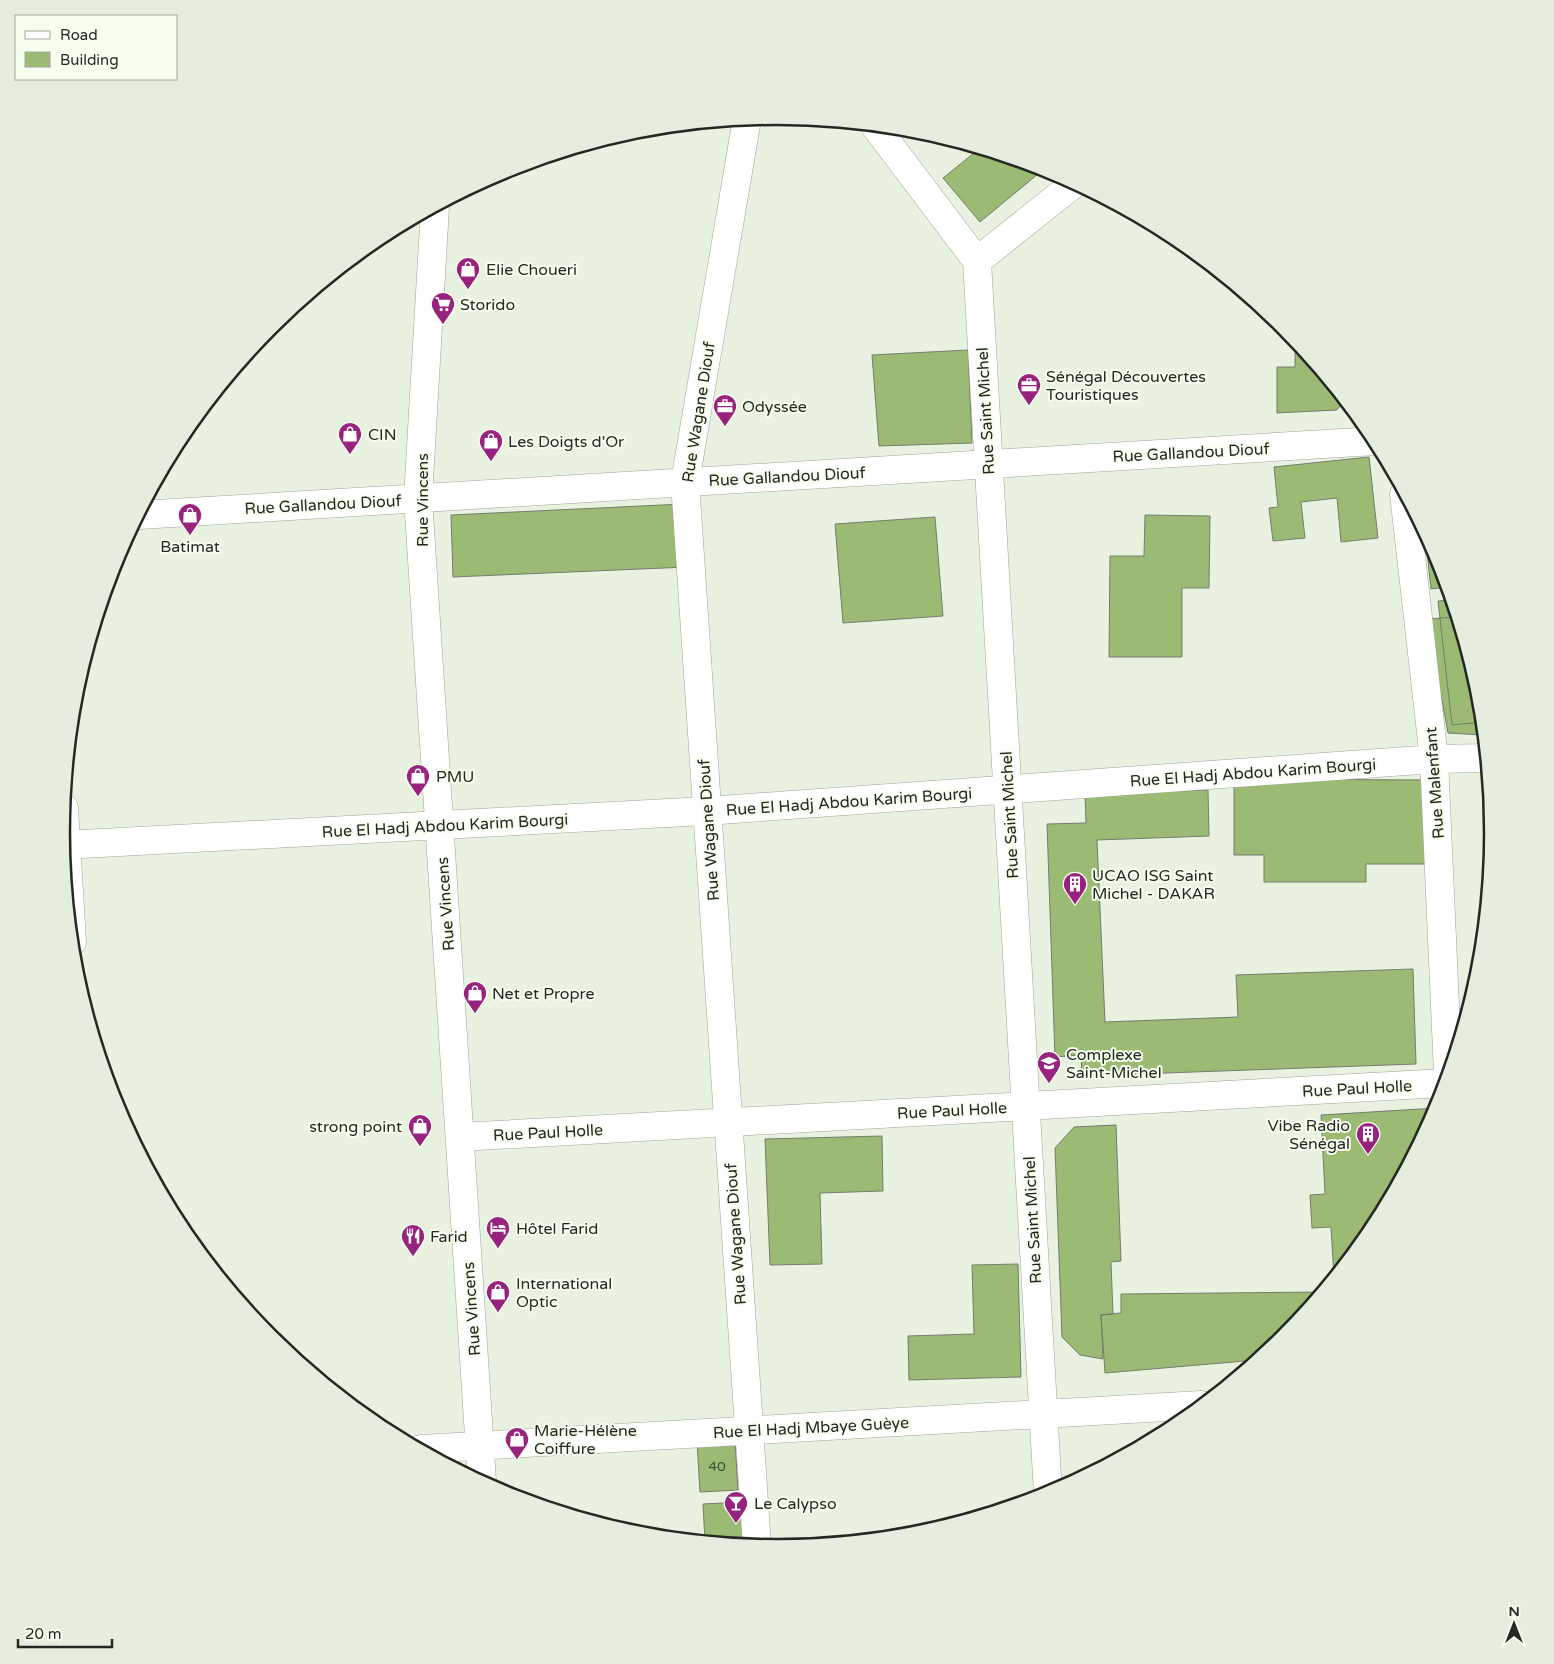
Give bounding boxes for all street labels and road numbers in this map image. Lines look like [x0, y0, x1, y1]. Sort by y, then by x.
street label: Rue Wagane Diouf [678, 339, 720, 484]
street label: Rue Saint Michel [973, 347, 999, 475]
street label: Rue Gallandou Diouf [1112, 439, 1271, 467]
street label: Rue Vincens [413, 453, 433, 547]
street label: Rue Gallandou Diouf [708, 463, 867, 491]
street label: Rue Gallandou Diouf [244, 491, 403, 519]
street label: Rue Malenfant [1421, 726, 1449, 839]
street label: Rue Saint Michel [997, 751, 1023, 879]
street label: Rue El Hadj Abdou Karim Bourgi [1129, 754, 1377, 792]
street label: Rue Wagane Diouf [694, 757, 724, 902]
street label: Rue El Hadj Abdou Karim Bourgi [725, 783, 973, 821]
street label: Rue El Hadj Abdou Karim Bourgi [321, 810, 569, 842]
street label: Rue Vincens [433, 856, 459, 951]
street label: Rue Paul Holle [1302, 1076, 1413, 1102]
street label: Rue Paul Holle [897, 1098, 1008, 1124]
street label: Rue Paul Holle [493, 1120, 604, 1146]
street label: Rue Saint Michel [1020, 1156, 1046, 1284]
street label: Rue Wagane Diouf [721, 1161, 751, 1306]
street label: Rue Vincens [459, 1261, 485, 1356]
street label: Rue El Hadj Mbaye Guèye [712, 1413, 910, 1443]

